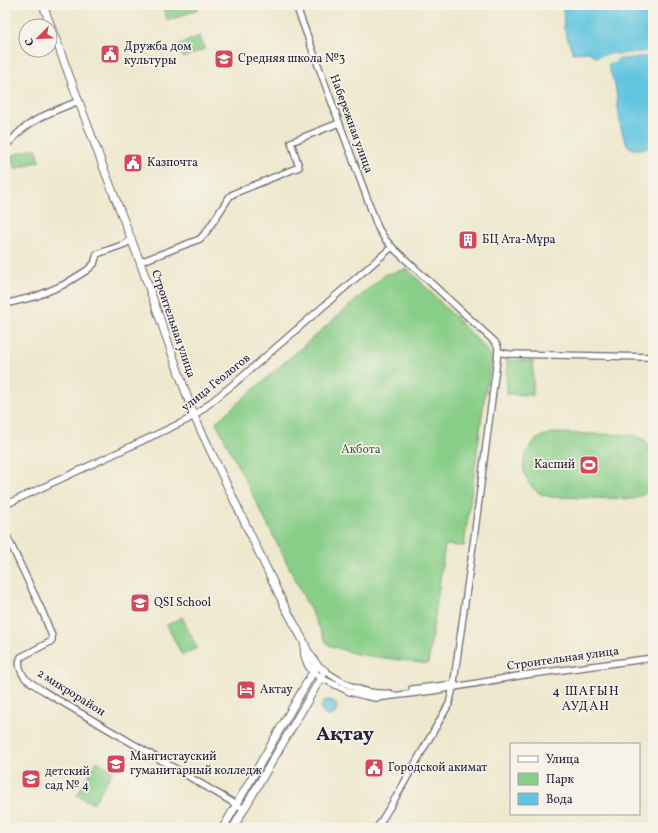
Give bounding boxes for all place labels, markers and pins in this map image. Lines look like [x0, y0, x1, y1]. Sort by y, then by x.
place label: Дружба дом культуры [124, 39, 191, 69]
public building icon: Дружба дом культуры [99, 43, 121, 65]
school or university icon: Средняя школа №3 [213, 48, 235, 70]
place label: Средняя школа №3 [238, 51, 345, 67]
public building icon: Казпочта [122, 152, 144, 174]
place label: Казпочта [147, 155, 198, 171]
building icon: БЦ Ата-Мұра [457, 229, 479, 251]
place label: БЦ Ата-Мұра [482, 232, 556, 248]
sports icon: Каспий [578, 454, 600, 476]
place label: Каспий [534, 457, 575, 473]
school or university icon: QSI School [129, 592, 151, 614]
place label: QSI School [154, 595, 212, 611]
hotel icon: Актау [235, 679, 257, 701]
place label: Актау [260, 682, 293, 698]
place label: Мангистауский гуманитарный колледж [130, 749, 262, 779]
school or university icon: Мангистауский гуманитарный колледж [105, 753, 127, 775]
public building icon: Городской акимат [363, 757, 385, 779]
place label: Городской акимат [388, 760, 487, 776]
place label: детский сад № 4 [45, 764, 90, 794]
school or university icon: детский сад № 4 [20, 768, 42, 790]

